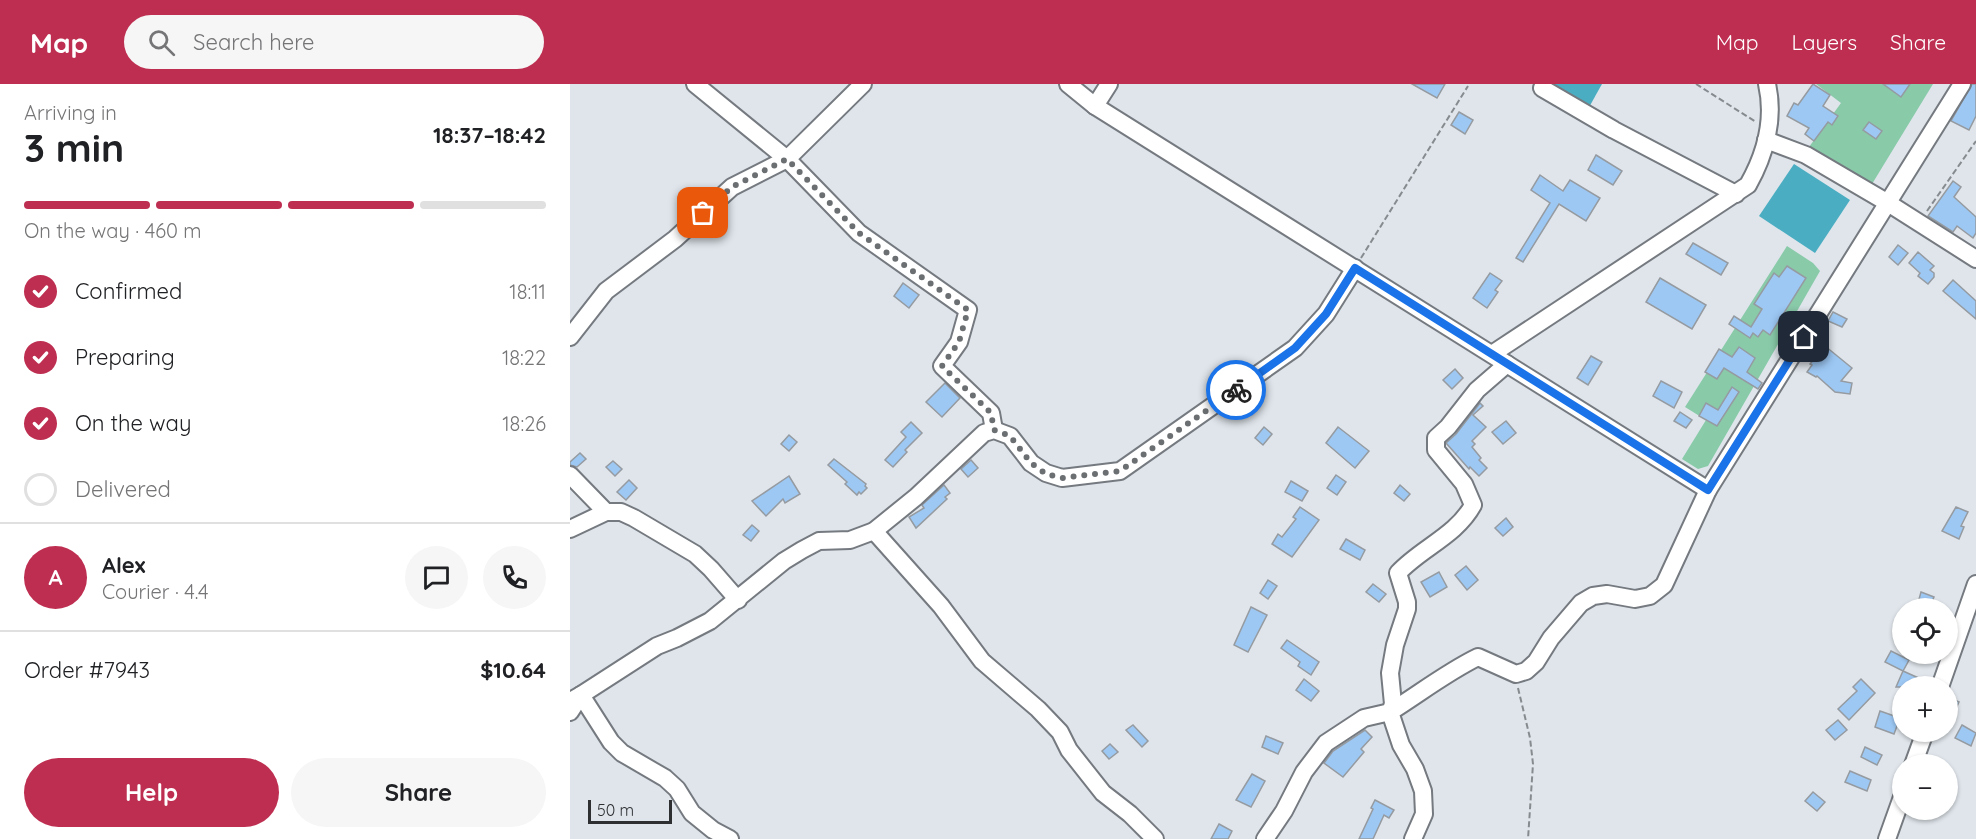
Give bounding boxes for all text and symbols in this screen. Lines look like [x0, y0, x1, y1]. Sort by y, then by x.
search box [124, 15, 544, 69]
text: Map [30, 25, 88, 60]
icon: search [145, 26, 178, 59]
text: Search here [193, 28, 315, 56]
text: Map [1716, 29, 1759, 55]
text: Layers [1792, 29, 1857, 55]
text: Share [1890, 29, 1946, 55]
text: Arriving in [24, 100, 117, 125]
text: 18:37–18:42 [433, 121, 546, 149]
text: 3 min [24, 123, 124, 172]
pin [677, 187, 728, 238]
icon: bag [686, 196, 719, 229]
text: On the way · 460 m [24, 218, 202, 243]
icon: check [24, 275, 57, 308]
text: Confirmed [75, 277, 182, 305]
text: 18:11 [509, 279, 546, 304]
pin [1778, 311, 1829, 362]
icon: home [1787, 320, 1820, 353]
icon: check [24, 341, 57, 374]
text: Preparing [75, 343, 175, 371]
text: 18:22 [502, 345, 546, 370]
courier [1206, 360, 1266, 420]
icon: bike [1220, 374, 1253, 407]
icon: check [24, 407, 57, 440]
text: On the way [75, 409, 191, 437]
text: 18:26 [502, 411, 546, 436]
text: Delivered [75, 475, 171, 503]
button: chat [405, 546, 468, 609]
button: phone [483, 546, 546, 609]
text: Alex [102, 551, 145, 579]
text: A [48, 563, 63, 591]
text: Courier · 4.4 [102, 579, 208, 604]
map controls [1892, 598, 1958, 820]
button: locate [1892, 598, 1958, 664]
text: Order #7943 [24, 656, 150, 684]
text: $10.64 [480, 656, 546, 684]
button: + [1892, 676, 1958, 742]
button: − [1892, 754, 1958, 820]
button: Help [24, 758, 279, 827]
button: Share [291, 758, 546, 827]
scale bar [588, 797, 672, 824]
text: 50 m [597, 800, 634, 820]

